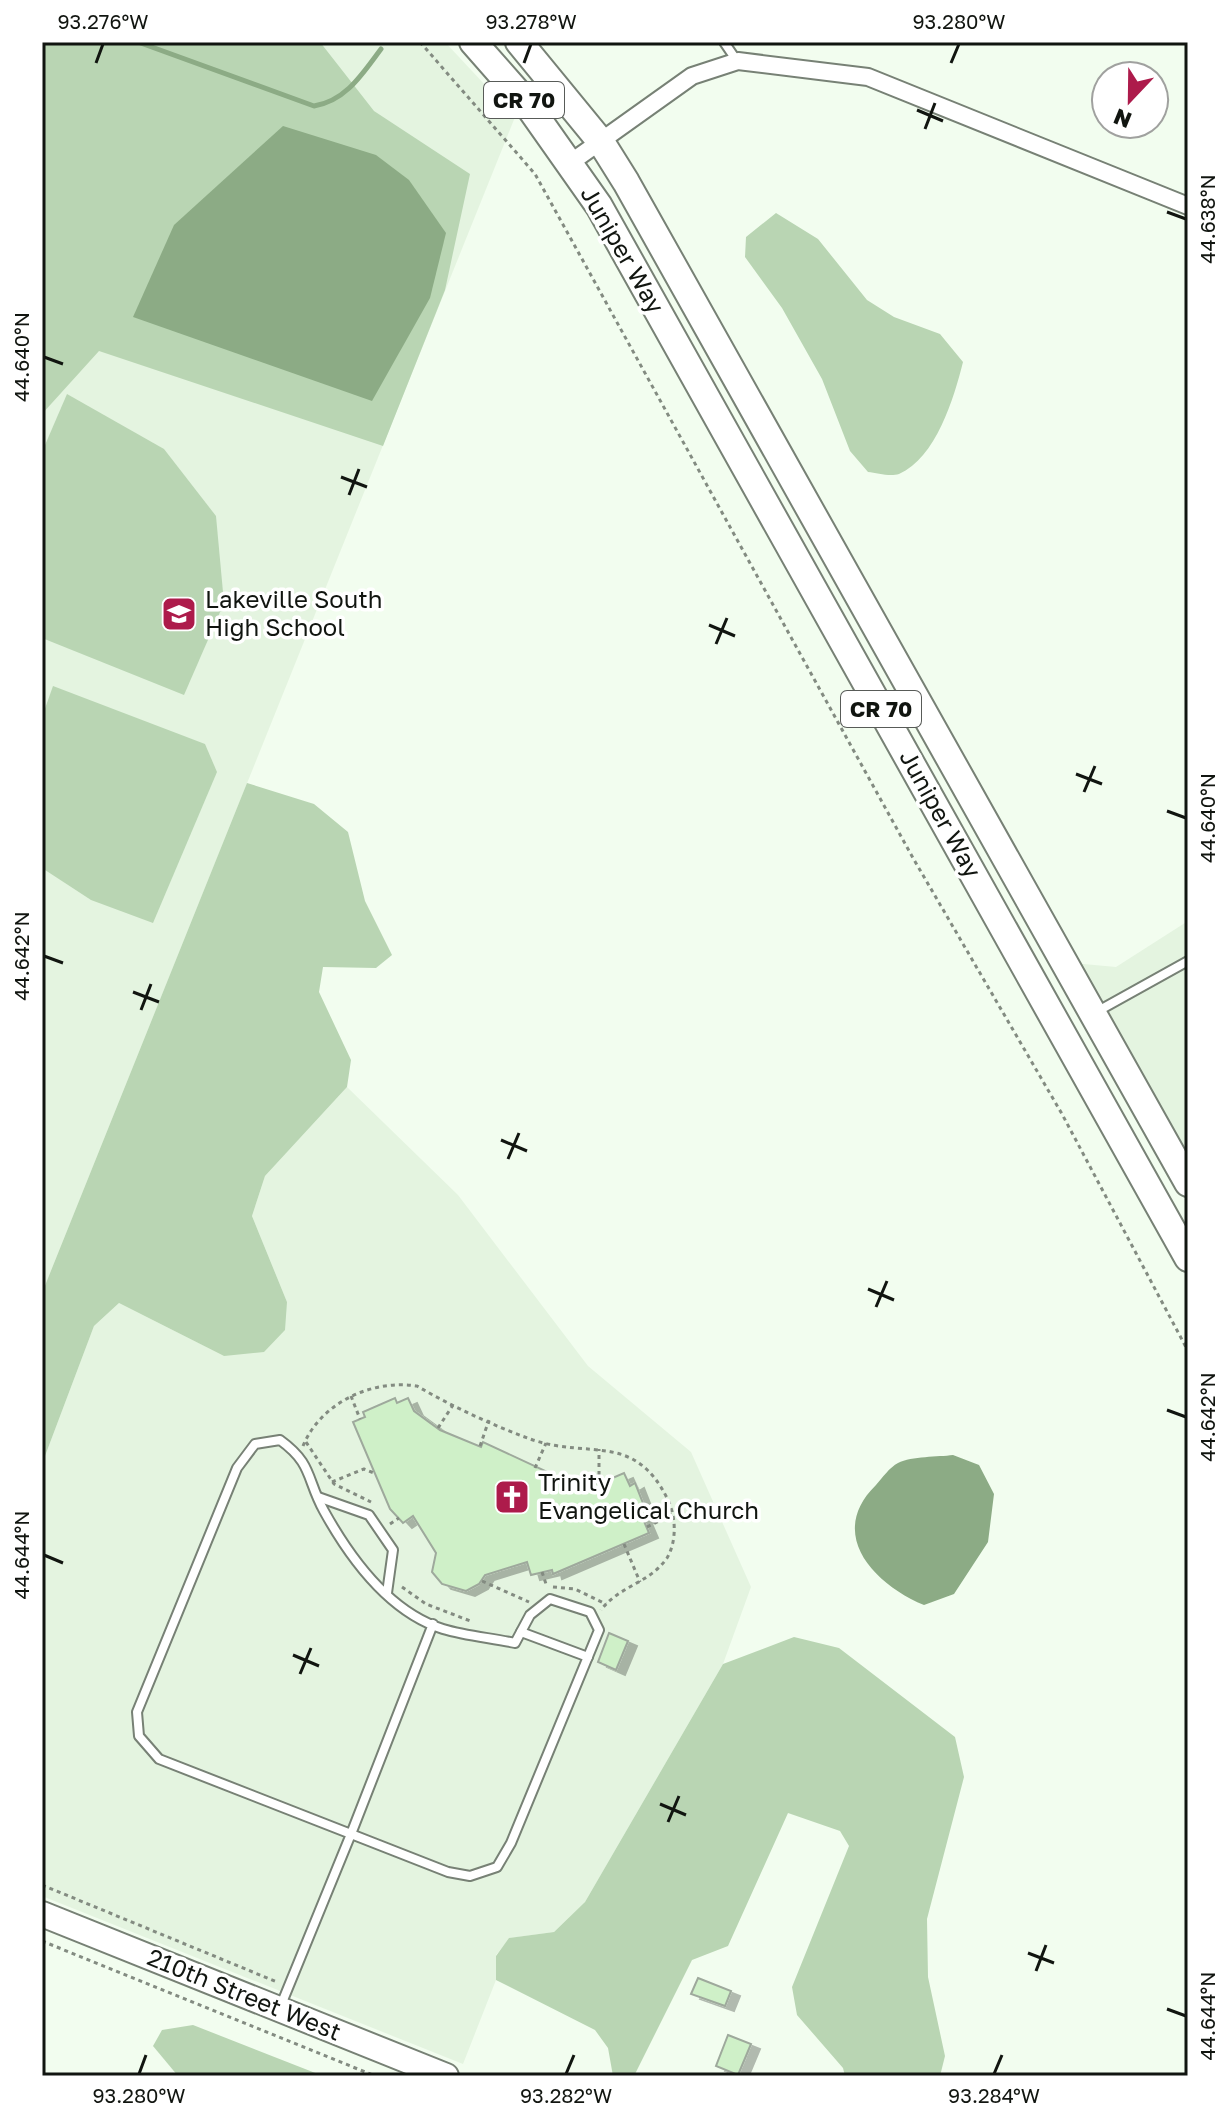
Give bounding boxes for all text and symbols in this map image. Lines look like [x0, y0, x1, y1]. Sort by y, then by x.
text: 93.276°W [57, 9, 149, 33]
text: 93.278°W [485, 9, 577, 33]
text: 93.280°W [913, 9, 1006, 33]
north arrow [1090, 60, 1170, 140]
road number: CR 70 [484, 82, 564, 118]
text: N [1110, 103, 1135, 135]
text: 44.638°N [1195, 174, 1219, 264]
street label: Juniper Way [575, 181, 671, 318]
text: 44.640°N [9, 312, 33, 402]
place label: Lakeville South High School [205, 584, 383, 641]
school or university icon: Lakeville South High School [160, 595, 198, 633]
road number: CR 70 [841, 691, 921, 727]
street label: Juniper Way [894, 744, 988, 882]
text: 44.640°N [1195, 773, 1219, 863]
text: 44.642°N [9, 911, 33, 1001]
text: 44.642°N [1195, 1372, 1219, 1462]
place label: Trinity Evangelical Church [538, 1467, 759, 1524]
church icon: Trinity Evangelical Church [493, 1478, 531, 1516]
text: 44.644°N [9, 1511, 33, 1599]
street label: 210th Street West [144, 1942, 346, 2046]
text: 44.644°N [1195, 1972, 1219, 2060]
text: 93.280°W [93, 2083, 186, 2107]
text: 93.282°W [520, 2083, 612, 2107]
text: 93.284°W [948, 2083, 1040, 2107]

